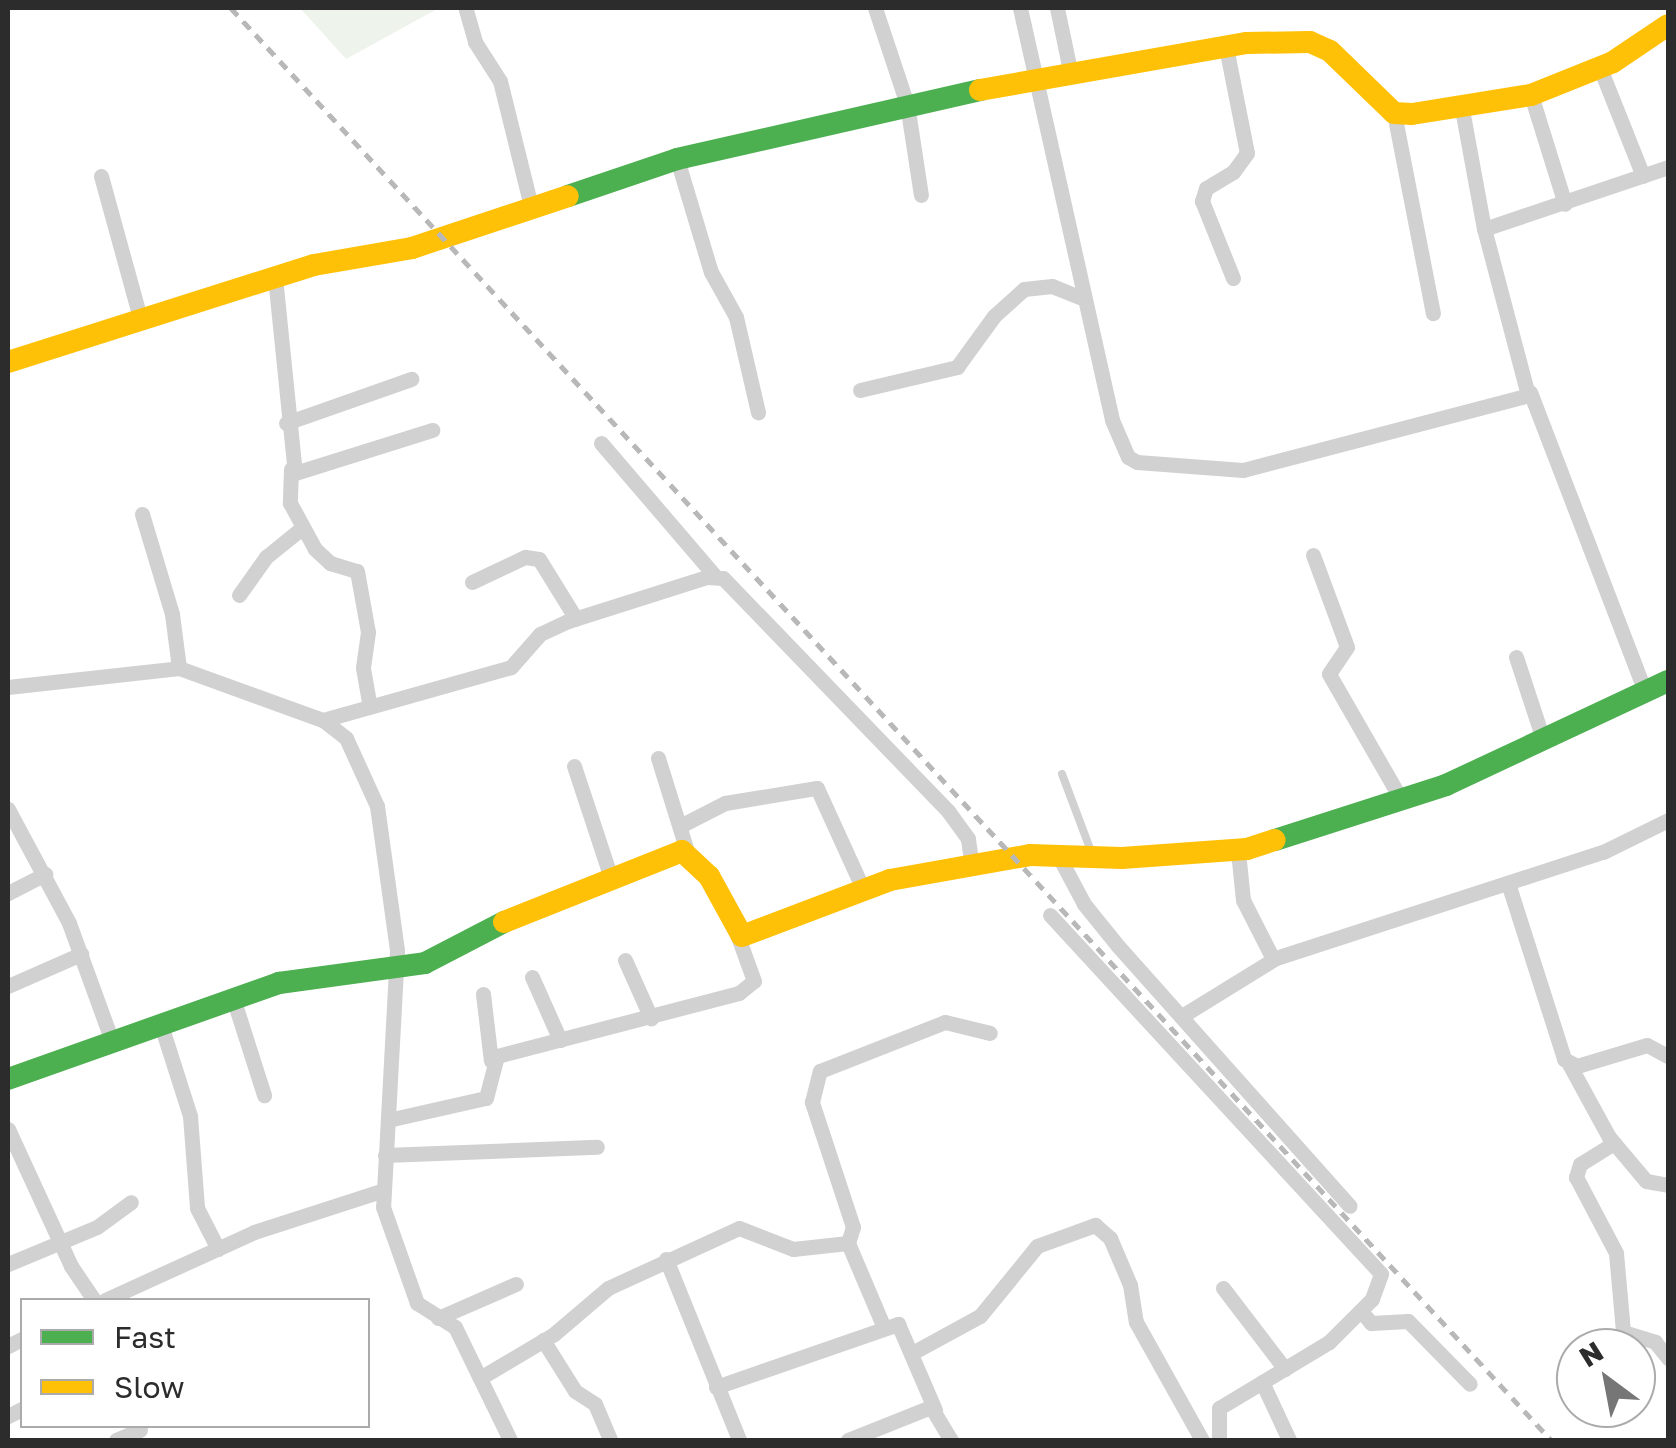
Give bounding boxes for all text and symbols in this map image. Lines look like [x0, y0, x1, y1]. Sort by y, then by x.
legend [20, 1298, 370, 1428]
text: Fast [114, 1319, 176, 1355]
north arrow [1556, 1328, 1656, 1428]
text: N [1573, 1334, 1609, 1373]
text: Slow [114, 1369, 185, 1405]

